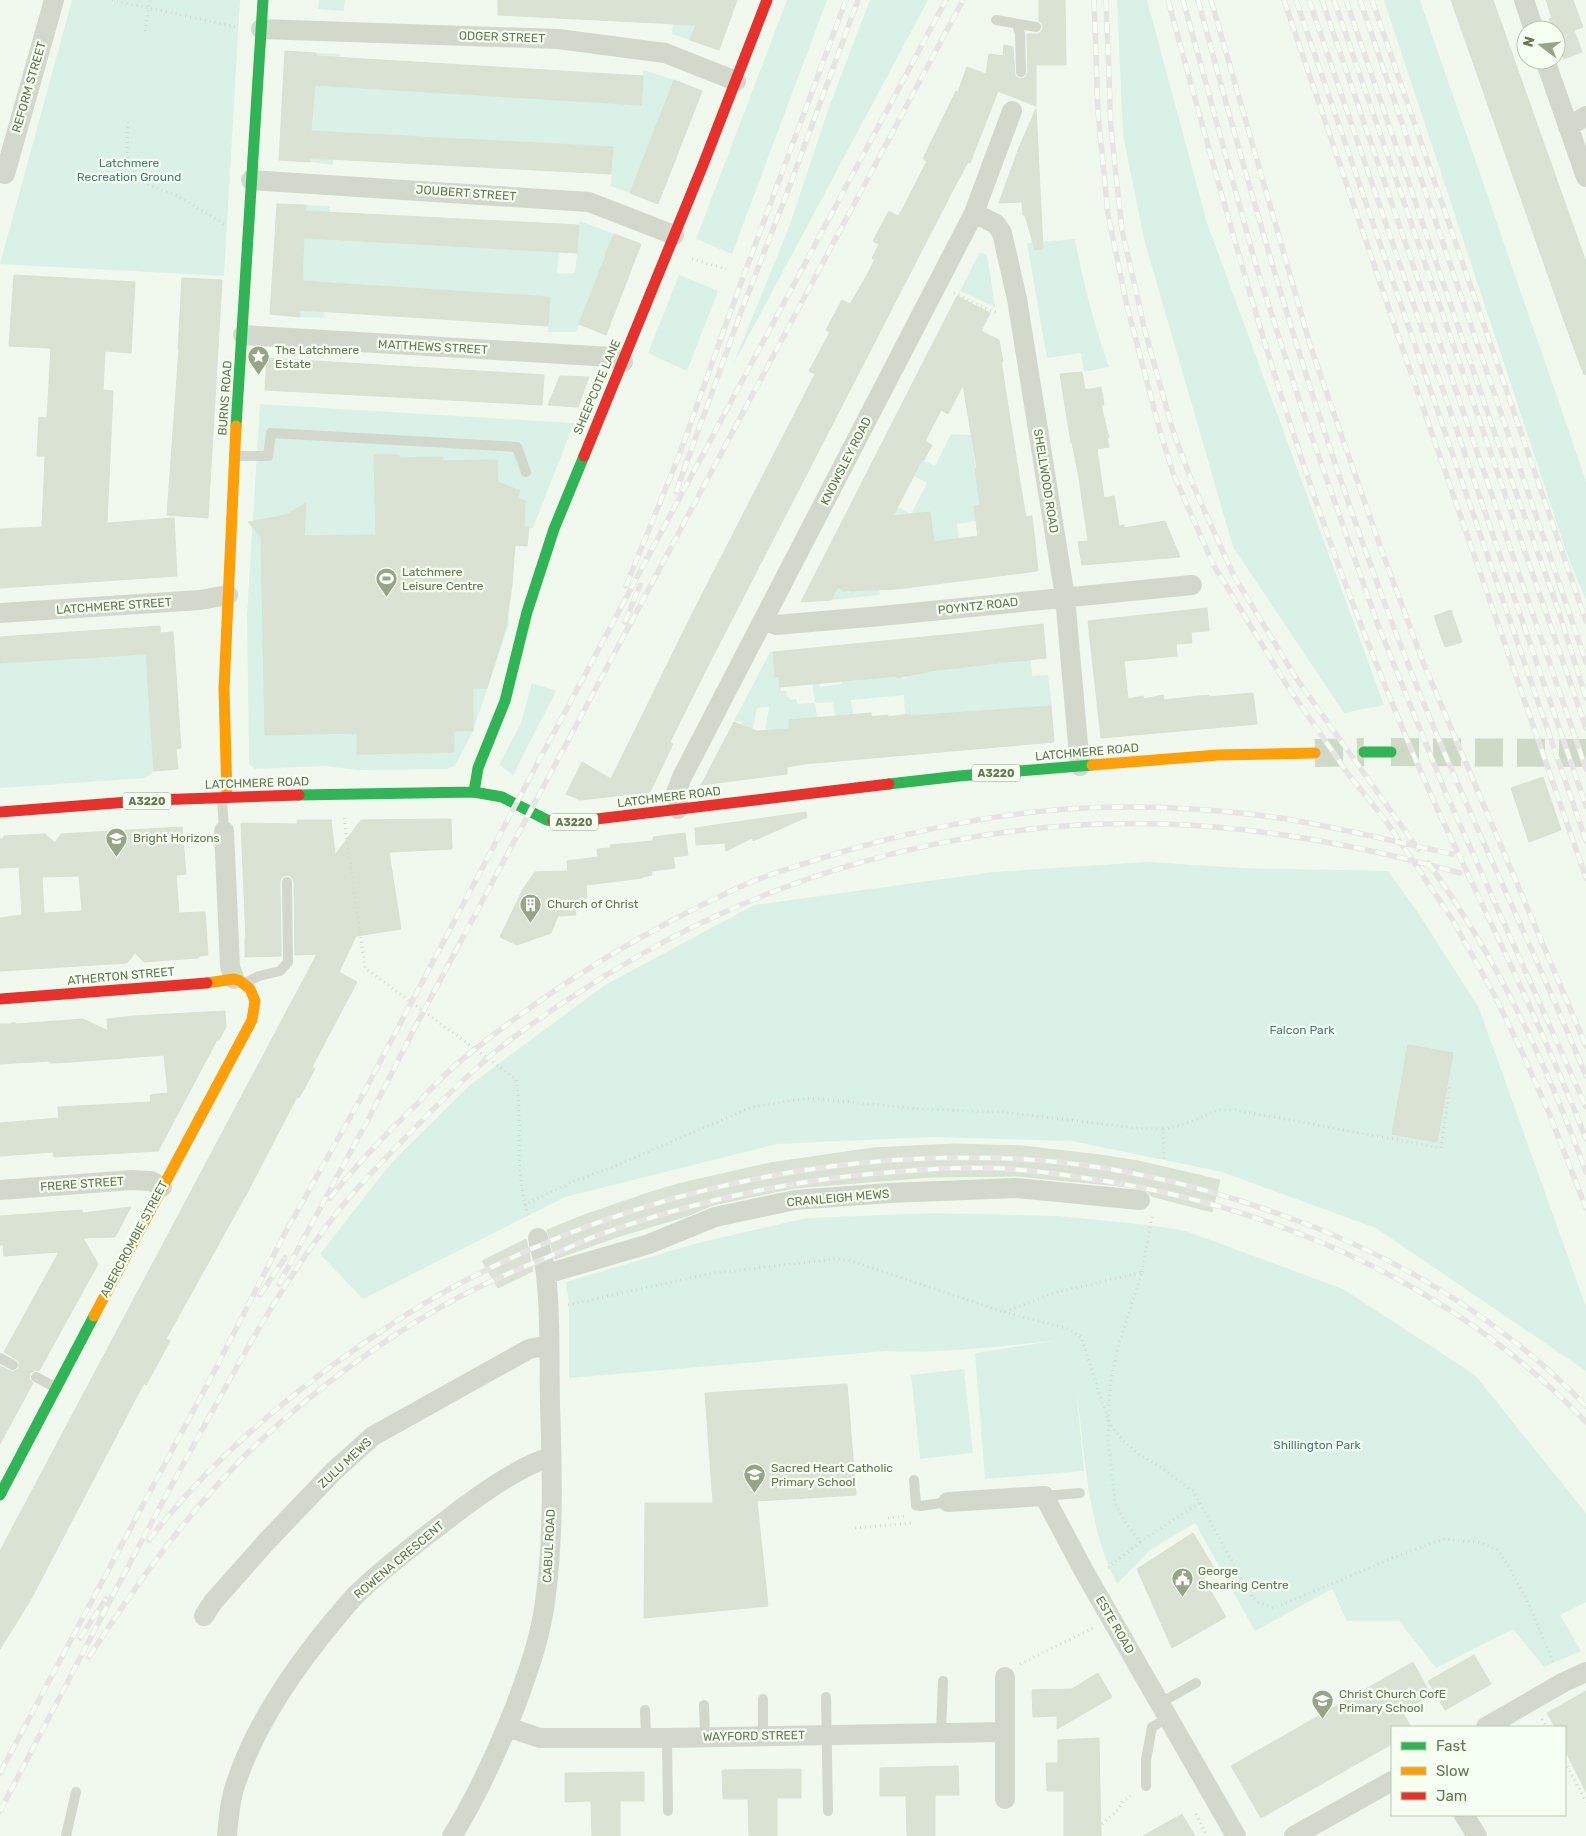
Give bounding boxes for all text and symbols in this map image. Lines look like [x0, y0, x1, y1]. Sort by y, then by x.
north arrow [1516, 20, 1566, 70]
street label: ODGER STREET [459, 28, 545, 46]
text: N [1519, 34, 1539, 49]
street label: REFORM STREET [9, 40, 49, 134]
park label: Latchmere Recreation Ground [77, 156, 181, 184]
street label: JOUBERT STREET [415, 183, 517, 203]
street label: MATTHEWS STREET [378, 337, 488, 357]
street label: SHEEPCOTE LANE [571, 337, 623, 437]
place label: The Latchmere Estate [275, 343, 359, 371]
place icon: The Latchmere Estate [247, 345, 271, 376]
street label: BURNS ROAD [215, 360, 235, 436]
street label: KNOWSLEY ROAD [818, 415, 874, 507]
street label: SHELLWOOD ROAD [1031, 428, 1061, 534]
place label: Latchmere Leisure Centre [402, 565, 484, 593]
sports icon: Latchmere Leisure Centre [374, 567, 398, 598]
street label: LATCHMERE STREET [56, 595, 172, 617]
street label: POYNTZ ROAD [937, 595, 1019, 617]
street label: LATCHMERE ROAD [1034, 740, 1140, 764]
road number: A3220 [972, 764, 1020, 781]
street label: LATCHMERE ROAD [205, 774, 309, 792]
street label: LATCHMERE ROAD [616, 784, 722, 810]
road number: A3220 [123, 792, 171, 809]
road number: A3220 [550, 814, 598, 830]
school or university icon: Bright Horizons [105, 826, 129, 857]
place label: Bright Horizons [133, 831, 220, 845]
building icon: Church of Christ [519, 892, 543, 923]
place label: Church of Christ [547, 897, 639, 911]
street label: ATHERTON STREET [67, 964, 175, 988]
park label: Falcon Park [1270, 1023, 1335, 1037]
street label: FRERE STREET [40, 1174, 124, 1194]
street label: ABERCROMBIE STREET [97, 1178, 171, 1300]
street label: CRANLEIGH MEWS [786, 1187, 890, 1209]
street label: ZULU MEWS [316, 1435, 374, 1491]
park label: Shillington Park [1273, 1438, 1362, 1452]
place label: Sacred Heart Catholic Primary School [771, 1461, 893, 1489]
school or university icon: Sacred Heart Catholic Primary School [743, 1463, 767, 1494]
street label: CABUL ROAD [540, 1509, 558, 1583]
street label: ROWENA CRESCENT [351, 1518, 447, 1602]
place label: George Shearing Centre [1198, 1564, 1289, 1592]
public building icon: George Shearing Centre [1170, 1566, 1194, 1597]
street label: ESTE ROAD [1093, 1594, 1137, 1656]
place label: Christ Church CofE Primary School [1339, 1687, 1446, 1715]
school or university icon: Christ Church CofE Primary School [1311, 1689, 1335, 1720]
legend [1391, 1726, 1566, 1816]
street label: WAYFORD STREET [703, 1728, 805, 1744]
text: Fast [1436, 1737, 1466, 1755]
text: Slow [1436, 1762, 1469, 1780]
text: Jam [1436, 1787, 1467, 1805]

